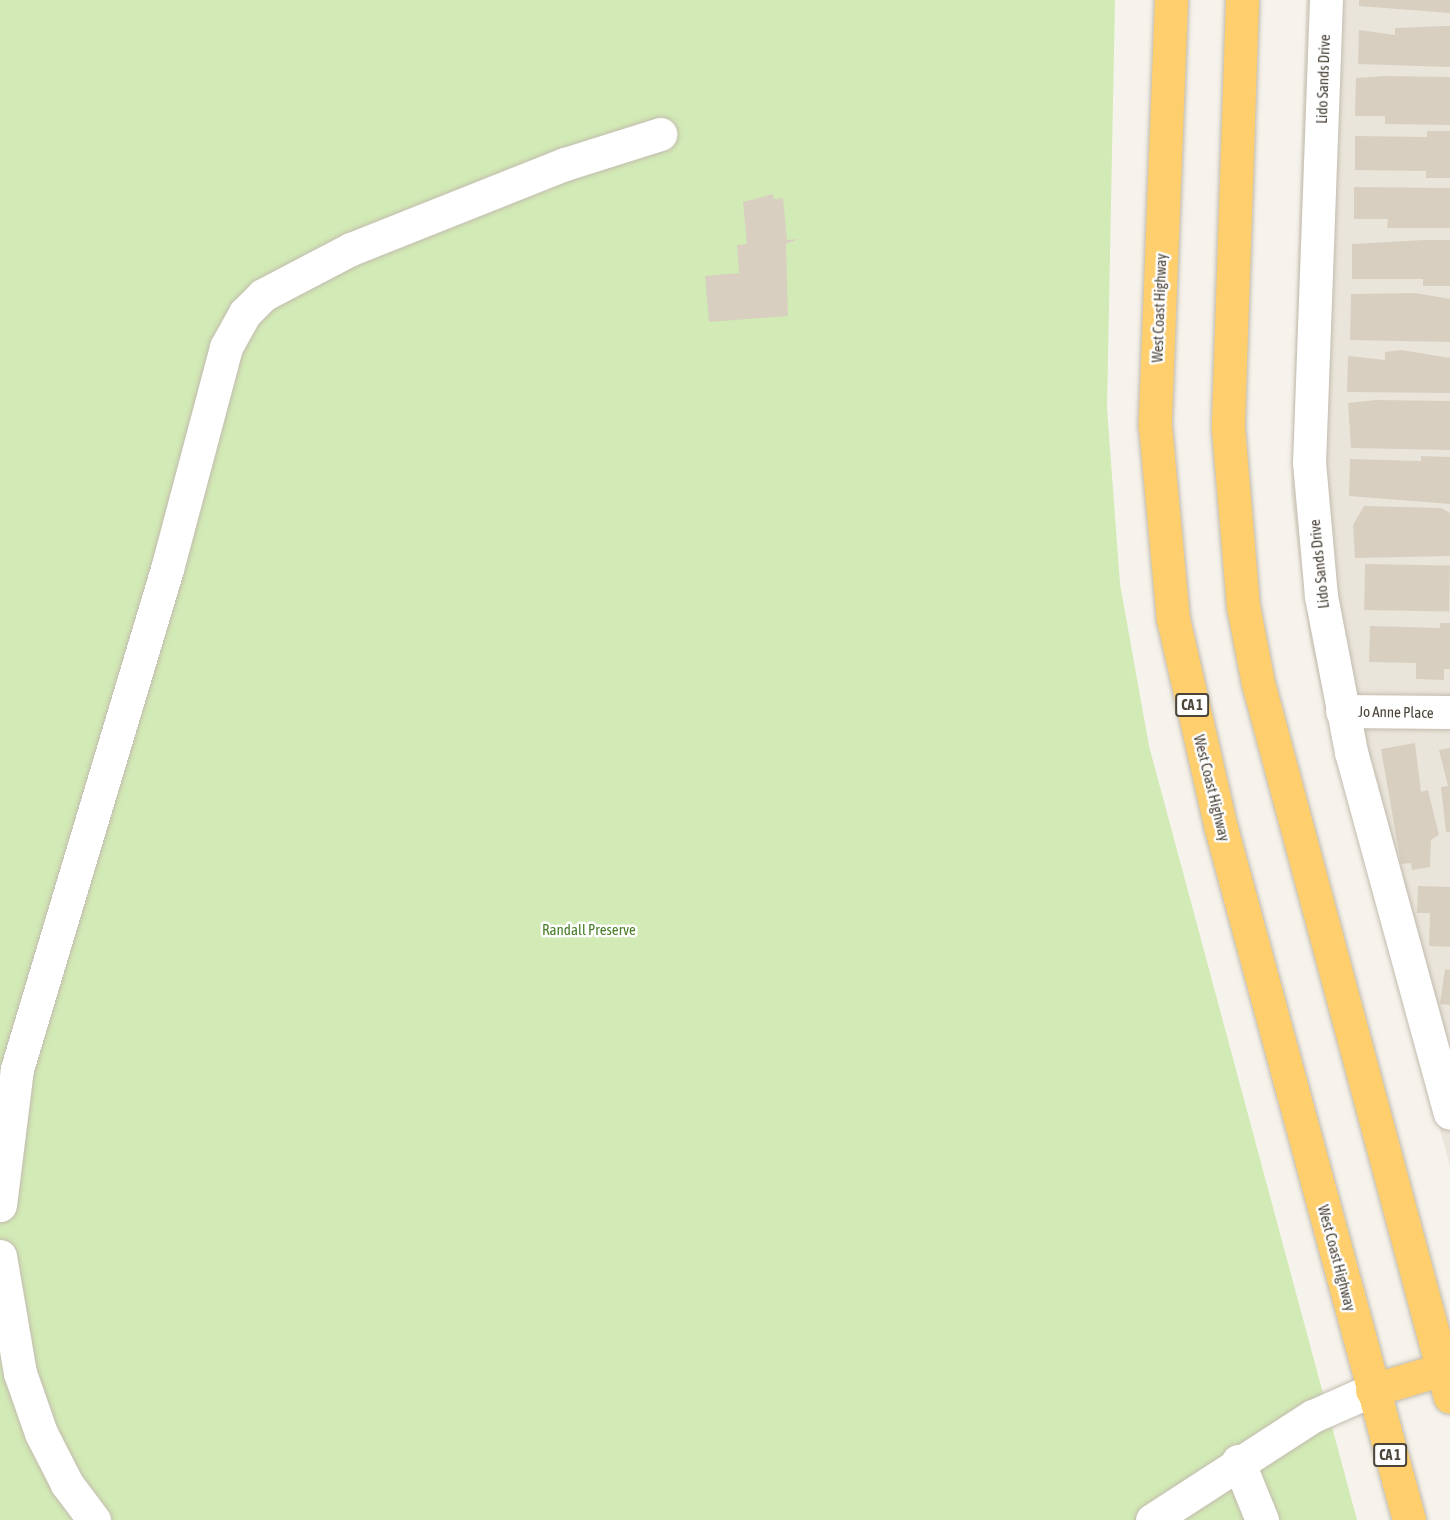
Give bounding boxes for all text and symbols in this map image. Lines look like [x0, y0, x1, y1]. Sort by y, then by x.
street label: Lido Sands Drive [1312, 34, 1334, 124]
street label: West Coast Highway [1148, 253, 1170, 363]
street label: Lido Sands Drive [1305, 519, 1333, 609]
road number: CA 1 [1174, 694, 1210, 716]
street label: Jo Anne Place [1358, 702, 1434, 722]
street label: West Coast Highway [1190, 733, 1234, 843]
park label: Randall Preserve [542, 921, 636, 939]
street label: West Coast Highway [1314, 1203, 1360, 1313]
road number: CA 1 [1372, 1444, 1408, 1466]

